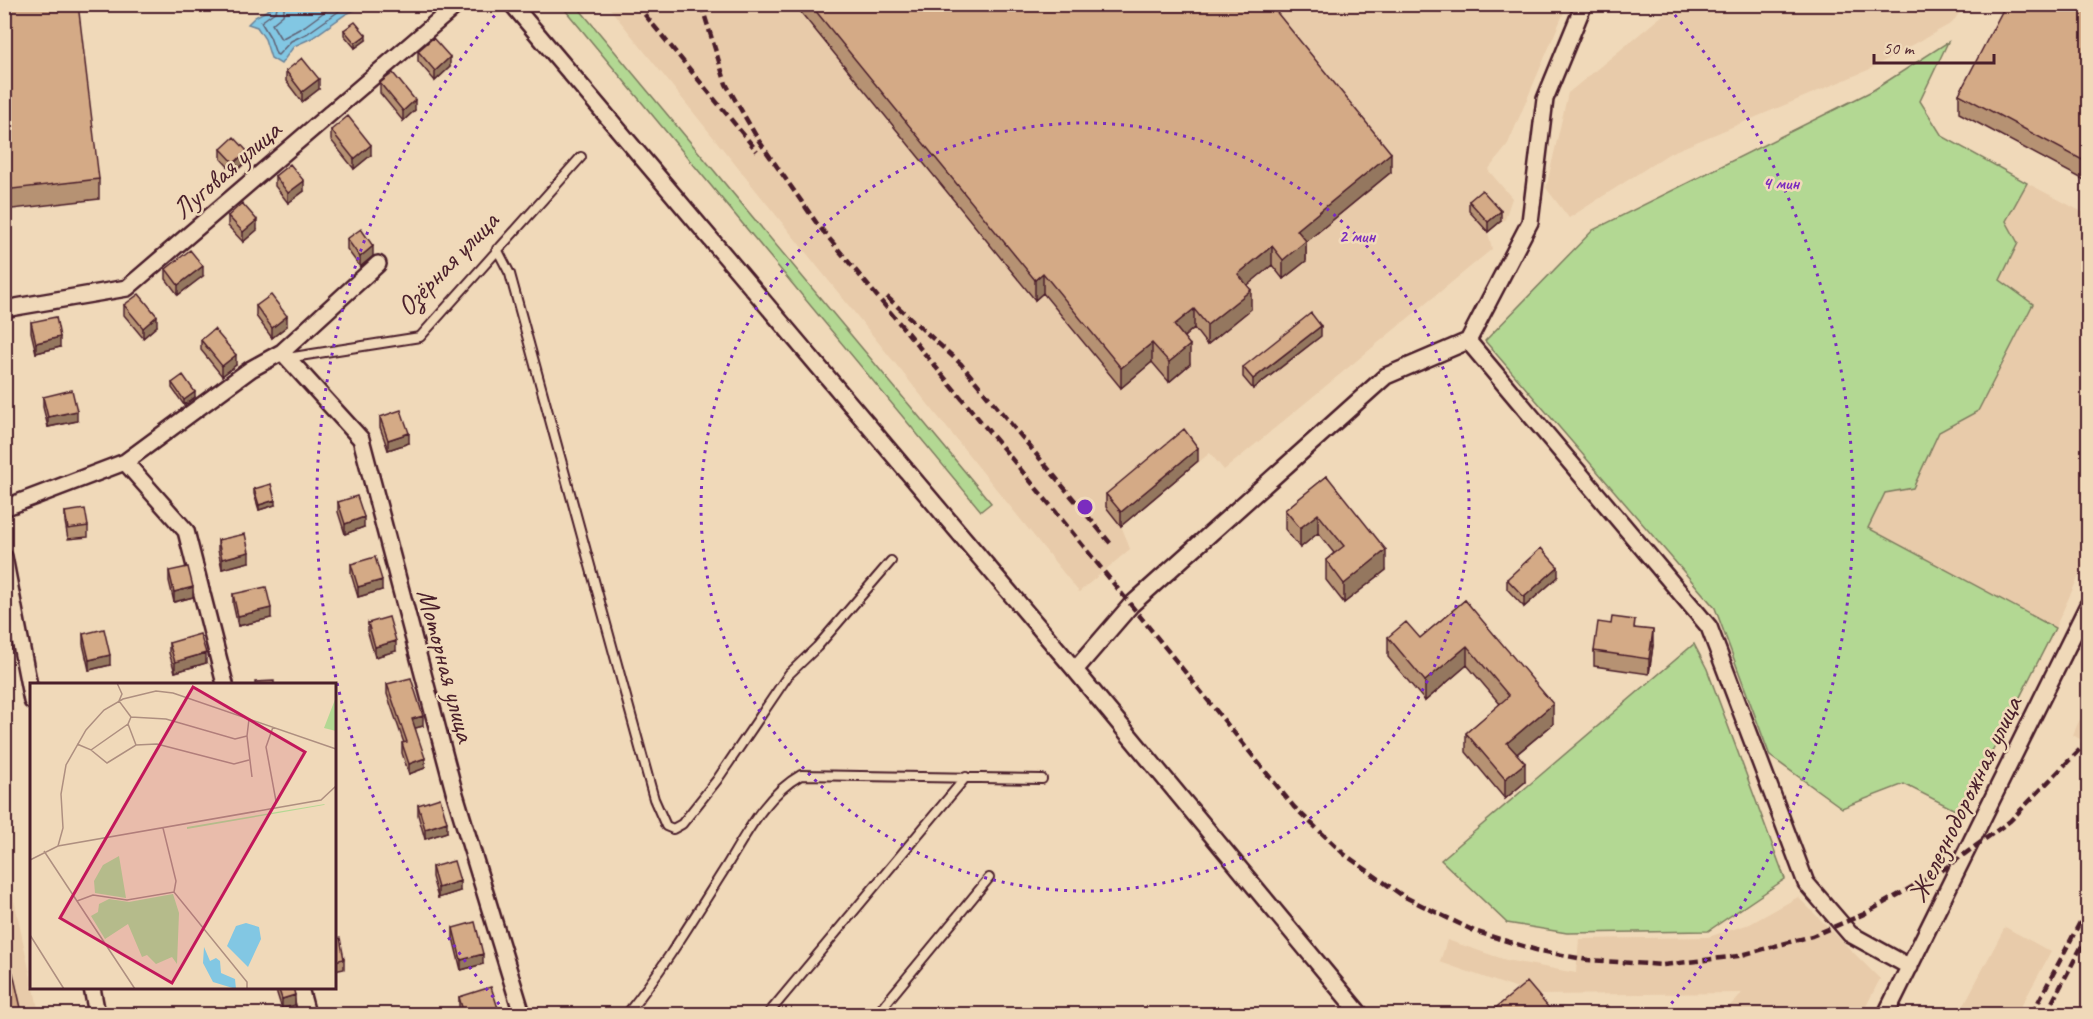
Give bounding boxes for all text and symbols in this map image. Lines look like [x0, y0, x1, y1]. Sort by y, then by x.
scale bar [1874, 27, 1994, 65]
text: 50 m [1883, 37, 1916, 59]
street label: Луговая улица [165, 111, 289, 226]
text: 4 мин [1763, 172, 1800, 194]
street label: Озёрная улица [389, 202, 508, 324]
text: 2 мин [1339, 225, 1376, 247]
centre of rings [1075, 497, 1095, 517]
street label: Моторная улица [409, 585, 484, 747]
inset map [30, 683, 336, 989]
street label: Железнодорожная улица [1899, 689, 2030, 908]

